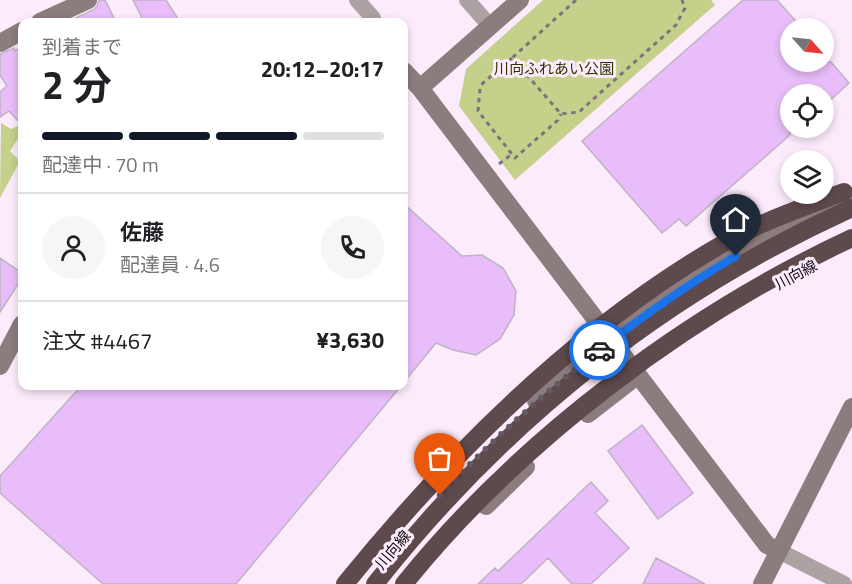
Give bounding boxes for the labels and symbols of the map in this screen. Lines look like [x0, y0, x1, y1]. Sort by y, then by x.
north arrow [780, 18, 834, 72]
park label: 川向ふれあい公園 [494, 57, 614, 80]
pin [710, 194, 761, 256]
street label: 川向線 [770, 254, 821, 295]
courier [569, 320, 629, 380]
pin [414, 433, 465, 495]
street label: 川向線 [369, 525, 416, 574]

